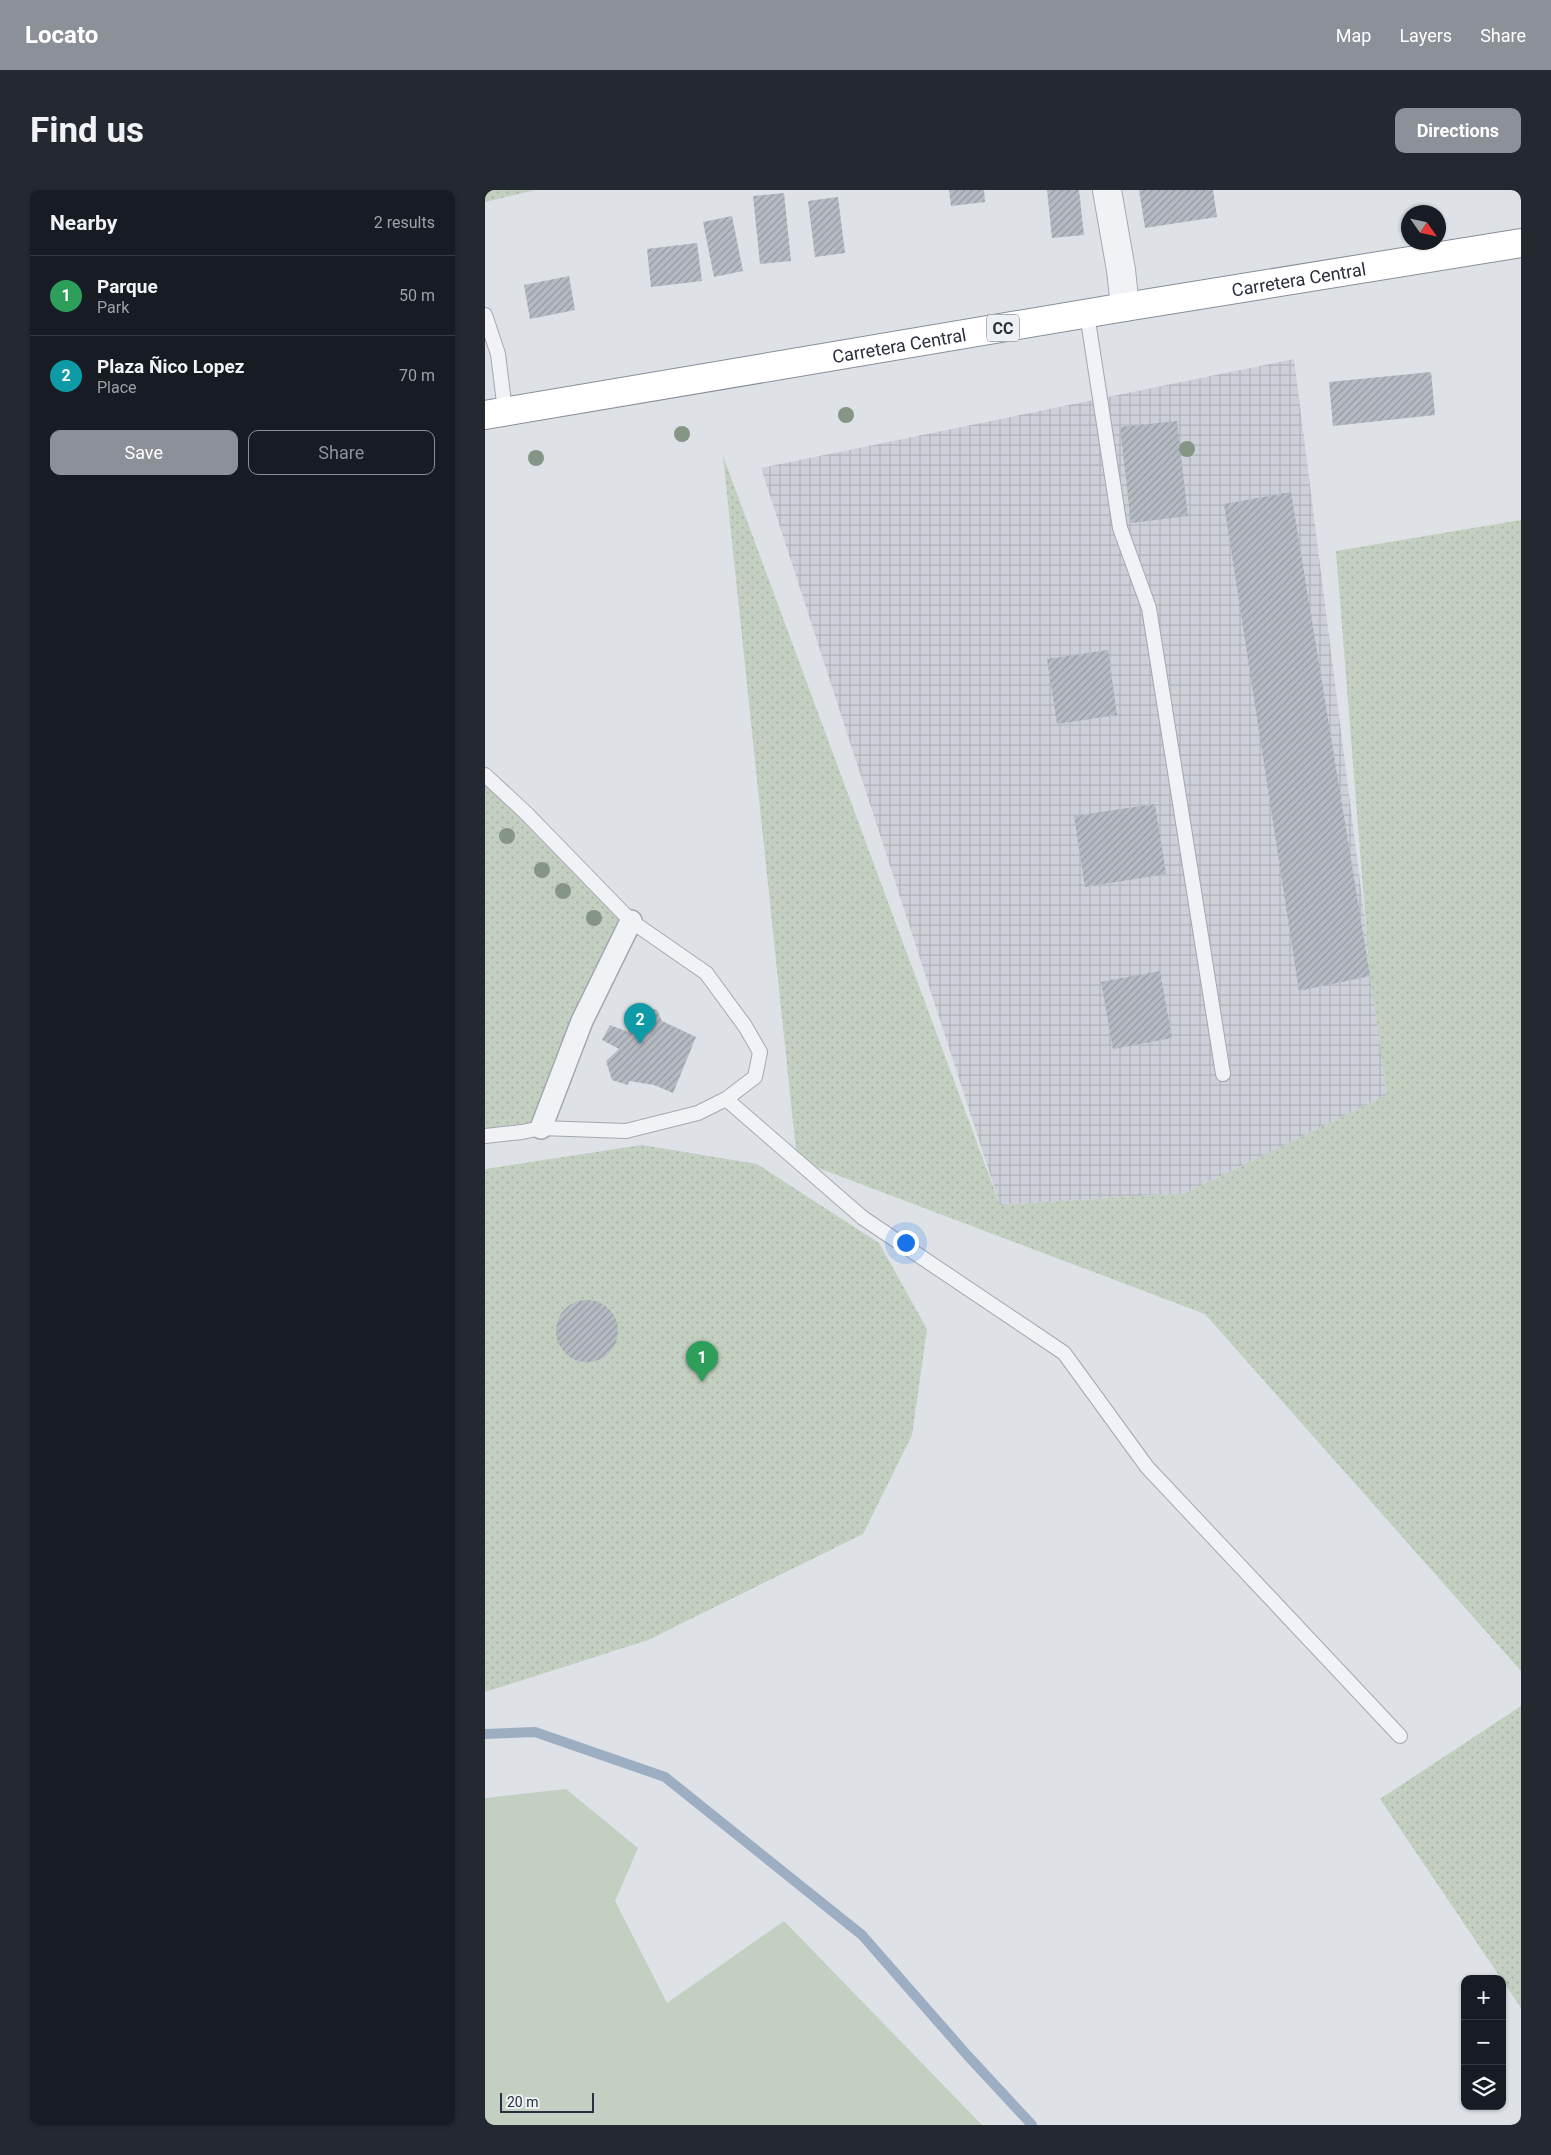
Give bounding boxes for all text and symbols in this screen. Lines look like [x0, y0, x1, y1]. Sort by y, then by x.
text: Locato [25, 21, 98, 49]
text: Map [1336, 25, 1371, 46]
text: Layers [1399, 25, 1452, 46]
text: Share [1480, 25, 1526, 46]
button: Directions [1395, 108, 1521, 153]
text: Find us [30, 110, 144, 151]
north arrow [1401, 205, 1446, 250]
text: Nearby [50, 211, 117, 235]
text: 2 results [374, 213, 435, 232]
street label: Carretera Central [1230, 258, 1367, 300]
text: Parque [97, 275, 158, 298]
text: 1 [61, 286, 71, 305]
text: 50 m [399, 286, 435, 305]
text: Park [97, 298, 129, 317]
road number: CC [987, 315, 1019, 342]
street label: Carretera Central [831, 323, 968, 367]
text: Plaza Ñico Lopez [97, 355, 244, 378]
text: 2 [61, 366, 71, 385]
text: 70 m [399, 366, 435, 385]
text: Place [97, 378, 137, 397]
button: Save [50, 430, 238, 475]
button: Share [248, 430, 435, 475]
pin: 2 [624, 1003, 656, 1044]
your location [893, 1230, 919, 1256]
pin: 1 [686, 1341, 718, 1382]
map controls [1461, 1975, 1506, 2110]
button: + [1461, 1975, 1506, 2020]
button: − [1461, 2020, 1506, 2065]
button: layers [1461, 2065, 1506, 2110]
scale bar [500, 2090, 594, 2113]
text: 20 m [507, 2094, 539, 2110]

